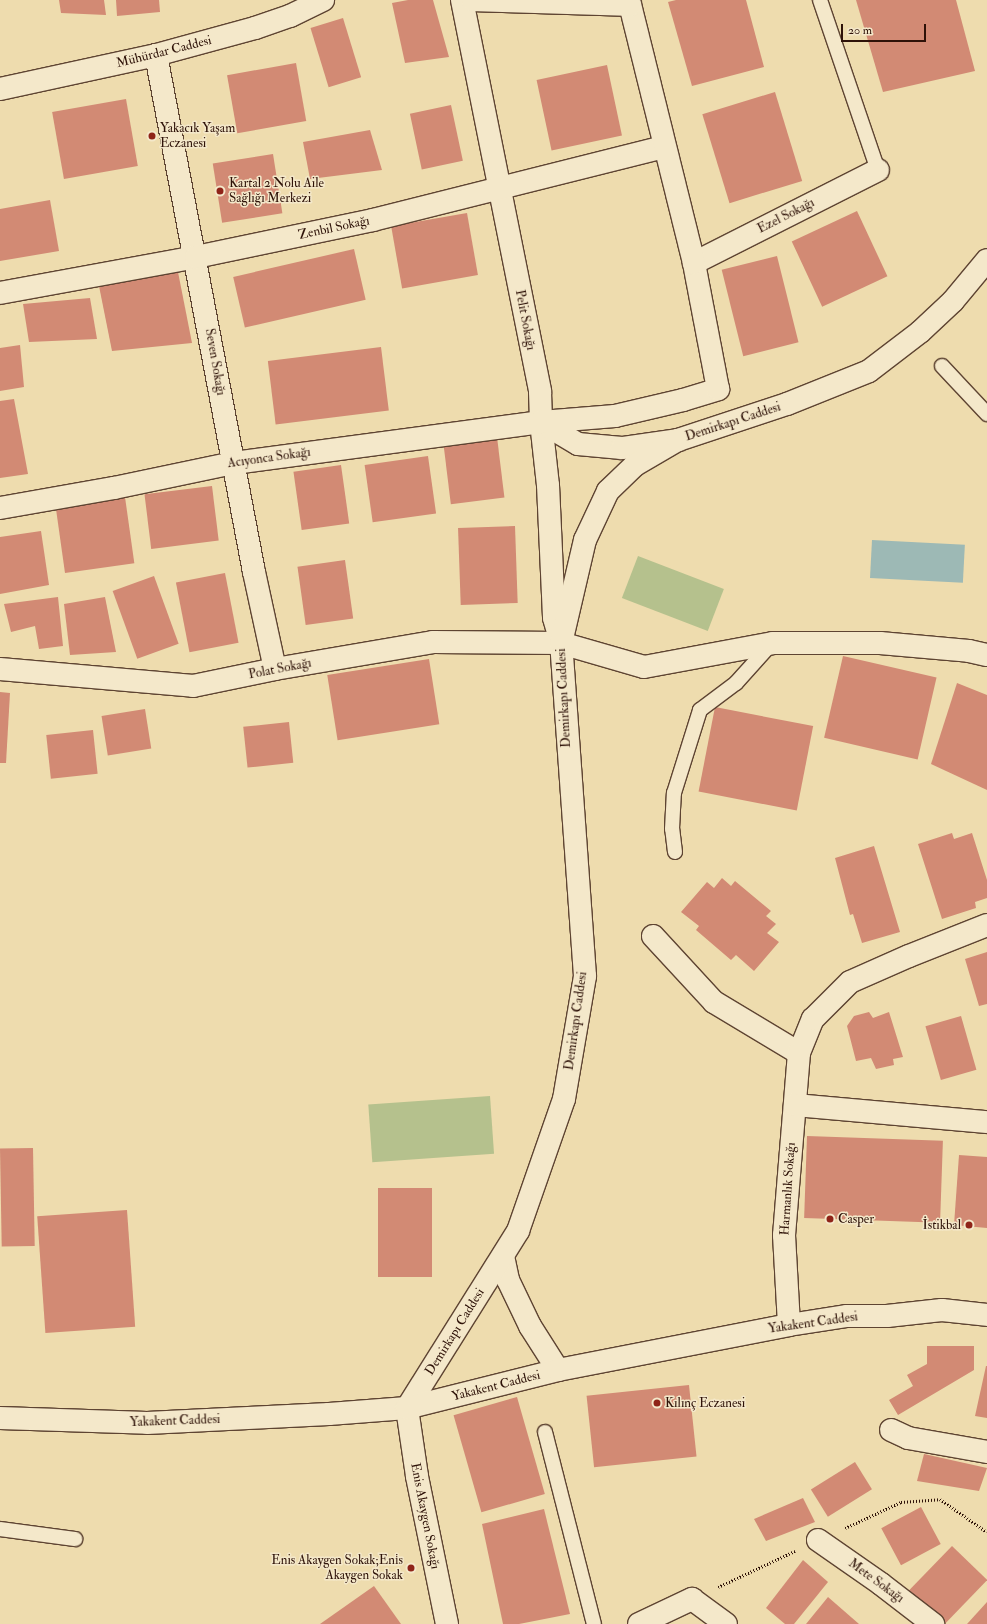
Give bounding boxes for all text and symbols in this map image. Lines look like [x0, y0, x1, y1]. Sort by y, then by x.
scale bar [843, 16, 928, 42]
text: 20 m [848, 23, 872, 38]
street label: Mühürdar Caddesi [115, 33, 213, 71]
place label: Yakacık Yaşam Eczanesi [160, 121, 235, 152]
marker: Yakacık Yaşam Eczanesi [147, 131, 157, 141]
place label: Kartal 2 Nolu Aile Sağlığı Merkezi [229, 176, 324, 207]
marker: Kartal 2 Nolu Aile Sağlığı Merkezi [214, 185, 226, 197]
street label: Ezel Sokağı [755, 195, 817, 237]
street label: Zenbil Sokağı [297, 213, 371, 243]
street label: Pelit Sokağı [512, 289, 538, 351]
street label: Seven Sokağı [201, 327, 229, 397]
street label: Demirkapı Caddesi [683, 399, 783, 445]
street label: Acıyonca Sokağı [227, 444, 311, 472]
street label: Demirkapı Caddesi [554, 648, 574, 748]
street label: Polat Sokağı [247, 655, 313, 683]
street label: Demirkapı Caddesi [561, 971, 591, 1071]
street label: Harmanlık Sokağı [777, 1142, 799, 1236]
place label: Casper [838, 1211, 874, 1227]
marker: Casper [825, 1214, 835, 1224]
place label: İstikbal [922, 1217, 961, 1233]
marker: İstikbal [964, 1220, 974, 1230]
street label: Demirkapı Caddesi [422, 1286, 488, 1378]
street label: Yakakent Caddesi [767, 1309, 859, 1337]
street label: Yakakent Caddesi [450, 1367, 542, 1405]
place label: Kılınç Eczanesi [665, 1395, 745, 1411]
marker: Kılınç Eczanesi [652, 1398, 662, 1408]
street label: Yakakent Caddesi [129, 1412, 221, 1430]
street label: Enis Akaygen Sokağı [407, 1462, 443, 1570]
place label: Enis Akaygen Sokak;Eni̇s Akaygen Sokak [271, 1553, 403, 1584]
street label: Mete Sokağı [845, 1556, 907, 1606]
marker: Enis Akaygen Sokak;Eni̇s Akaygen Sokak [406, 1563, 416, 1573]

